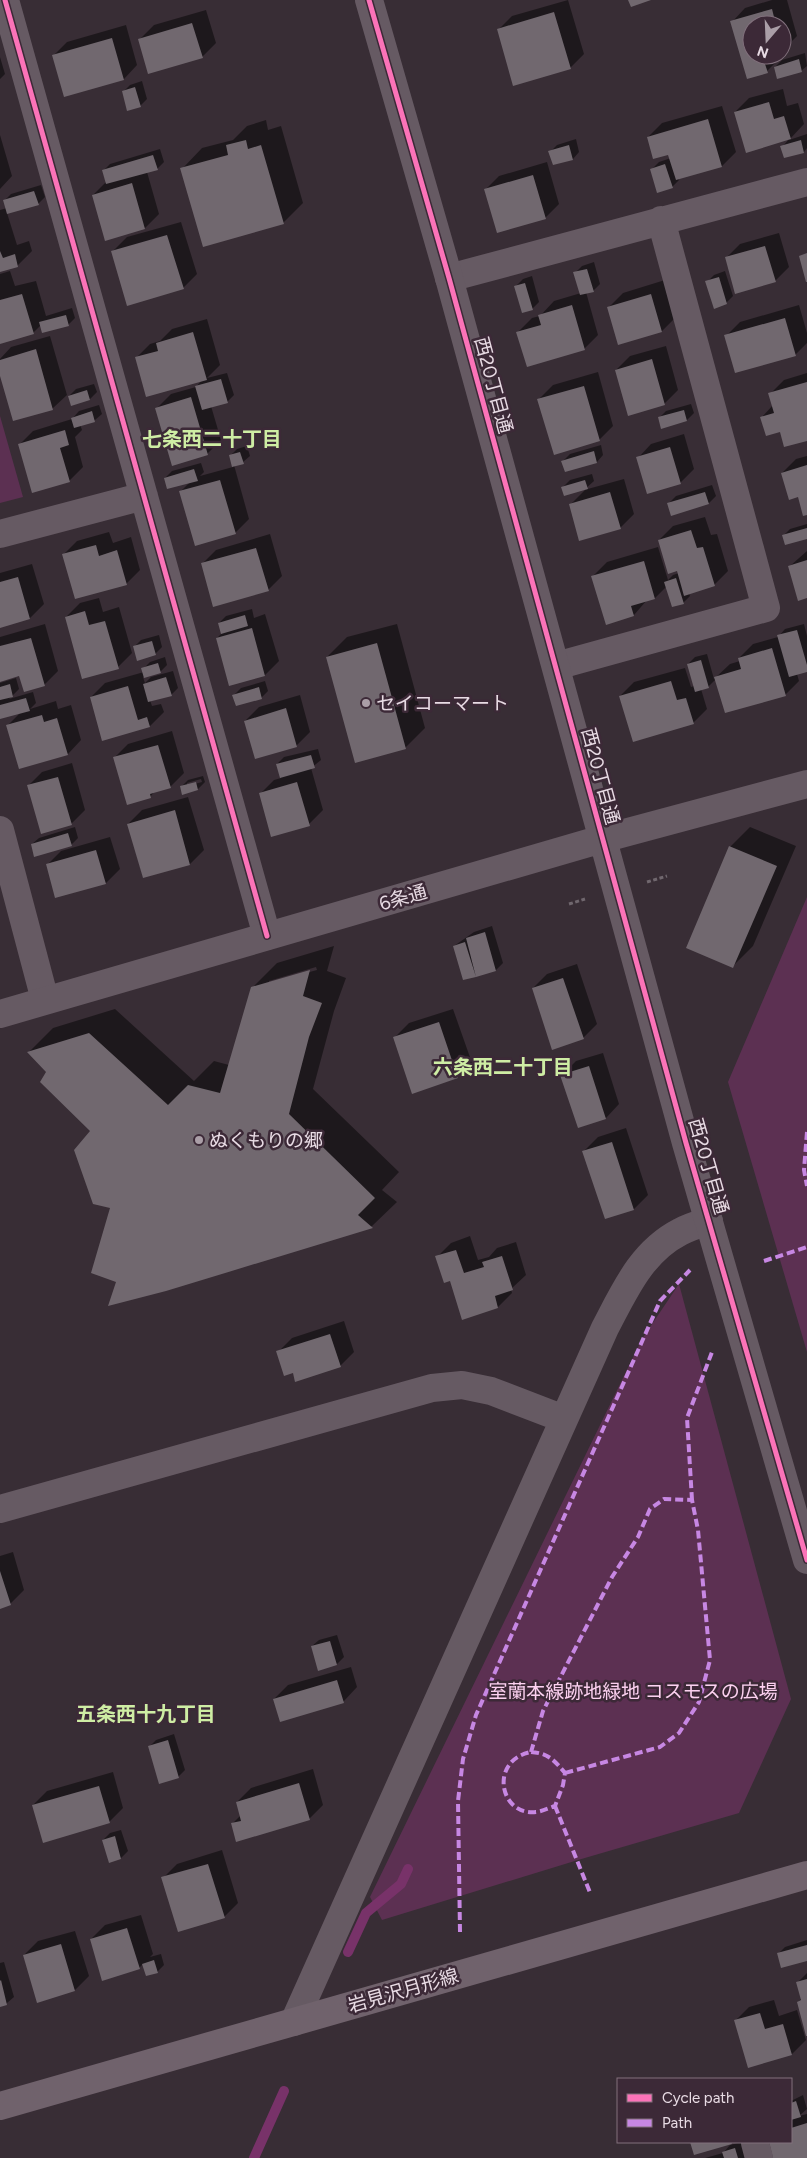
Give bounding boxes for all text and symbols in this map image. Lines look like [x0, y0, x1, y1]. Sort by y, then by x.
north arrow [742, 15, 792, 65]
text: N [755, 42, 771, 62]
street label: 西20丁目通 [470, 334, 517, 436]
district label: 七条西二十丁目 [142, 427, 282, 451]
place label: セイコーマート [376, 692, 509, 715]
marker: セイコーマート [360, 697, 372, 709]
street label: 西20丁目通 [577, 725, 624, 827]
street label: 6条通 [377, 880, 430, 915]
district label: 六条西二十丁目 [433, 1055, 573, 1079]
street label: 西20丁目通 [684, 1115, 733, 1217]
place label: ぬくもりの郷 [209, 1129, 323, 1152]
marker: ぬくもりの郷 [193, 1134, 205, 1146]
park label: 室蘭本線跡地緑地 コスモスの広場 [488, 1680, 778, 1703]
district label: 五条西十九丁目 [76, 1702, 216, 1726]
street label: 岩見沢月形線 [345, 1964, 461, 2017]
legend [617, 2078, 792, 2143]
text: Cycle path [662, 2089, 734, 2107]
text: Path [662, 2114, 692, 2132]

